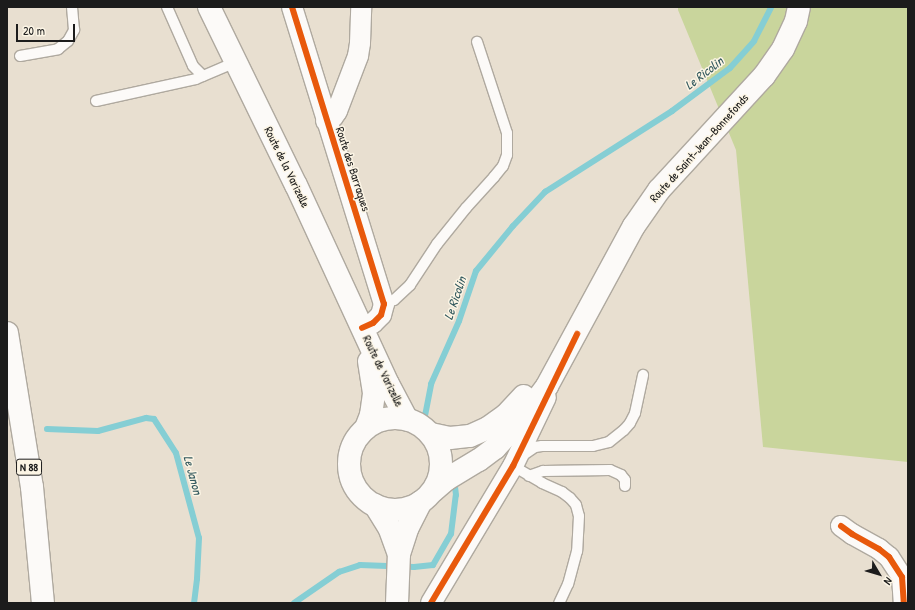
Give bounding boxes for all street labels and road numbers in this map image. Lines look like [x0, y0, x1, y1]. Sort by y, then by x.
street label: Route de Saint-Jean-Bonnefonds [647, 91, 751, 205]
street label: Route de la Varizelle [261, 124, 313, 210]
street label: Route des Barraques [333, 125, 373, 213]
street label: Route de Varizelle [360, 333, 406, 409]
road number: N 88 [16, 458, 42, 476]

